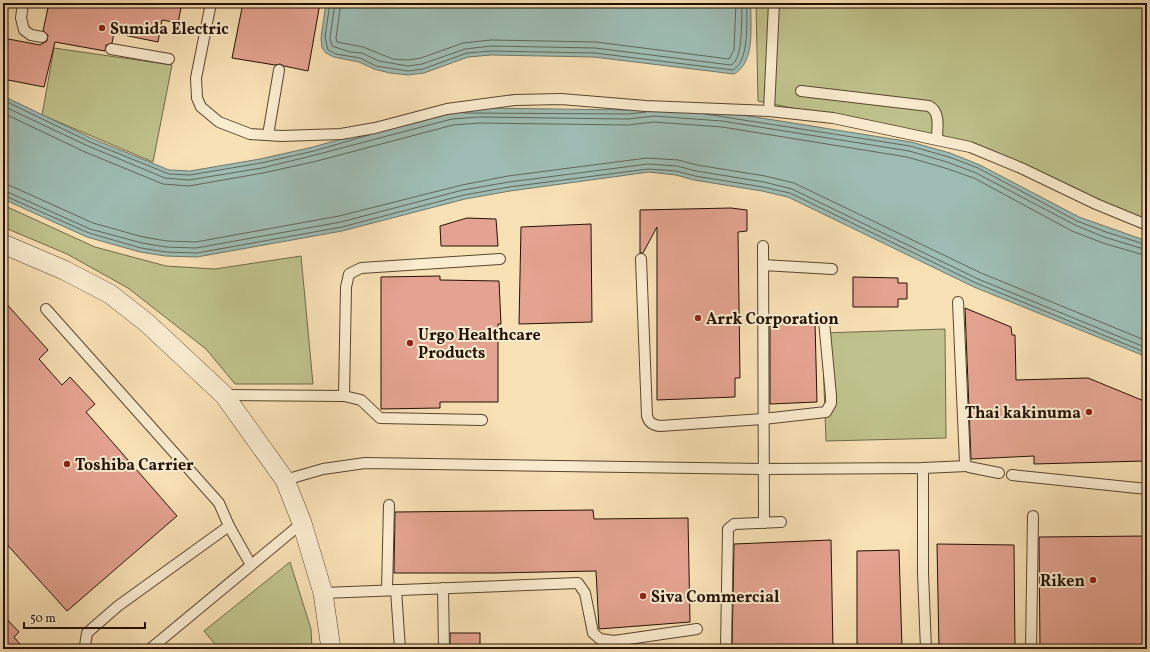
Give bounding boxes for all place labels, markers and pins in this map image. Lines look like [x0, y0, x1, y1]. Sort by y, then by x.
place label: Sumida Electric [110, 19, 229, 41]
marker: Sumida Electric [97, 23, 107, 33]
place label: Arrk Corporation [706, 309, 839, 331]
marker: Arrk Corporation [693, 313, 703, 323]
place label: Urgo Healthcare Products [418, 325, 541, 365]
marker: Urgo Healthcare Products [405, 338, 415, 348]
place label: Thai kakinuma [965, 403, 1081, 425]
marker: Thai kakinuma [1084, 407, 1094, 417]
place label: Toshiba Carrier [75, 455, 194, 477]
marker: Toshiba Carrier [62, 459, 72, 469]
place label: Riken [1040, 571, 1085, 593]
marker: Riken [1088, 575, 1098, 585]
place label: Siva Commercial [651, 587, 780, 609]
marker: Siva Commercial [638, 591, 648, 601]

